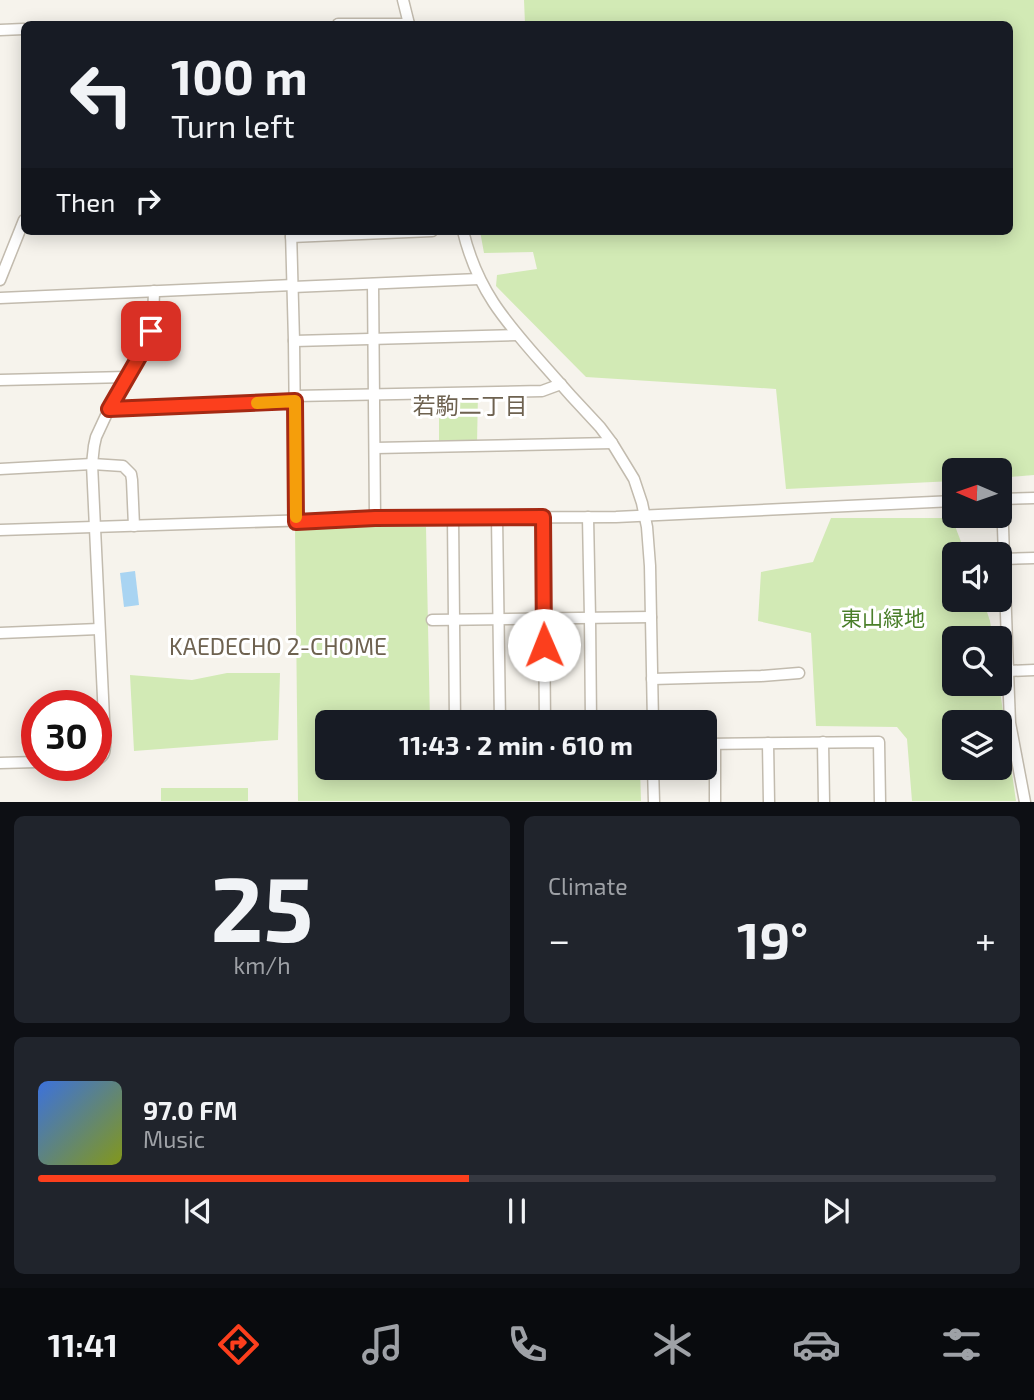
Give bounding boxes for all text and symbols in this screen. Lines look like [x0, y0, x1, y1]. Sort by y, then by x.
text: 100 m [171, 46, 308, 105]
icon: left [56, 49, 147, 140]
text: Turn left [171, 106, 295, 144]
icon: right [129, 182, 167, 220]
text: Then [56, 186, 115, 217]
pin [121, 301, 181, 361]
icon: arrive [132, 312, 170, 350]
district label: 若駒二丁目 [413, 391, 528, 419]
north arrow [942, 458, 1012, 528]
map controls [942, 458, 1012, 780]
button: sound [942, 542, 1012, 612]
park label: 東山緑地 [841, 605, 925, 630]
position arrow [507, 608, 581, 682]
button: search [942, 626, 1012, 696]
district label: KAEDECHO 2-CHOME [169, 632, 387, 660]
speed limit sign: 30 [21, 690, 112, 781]
button: layers [942, 710, 1012, 780]
text: 11:43 · 2 min · 610 m [399, 729, 633, 760]
text: 25 [210, 851, 314, 960]
text: Climate [548, 872, 628, 900]
text: 19° [737, 907, 808, 969]
text: − [548, 916, 570, 962]
text: + [975, 916, 996, 962]
text: km/h [233, 951, 291, 979]
text: 97.0 FM [143, 1094, 238, 1125]
text: Music [143, 1125, 205, 1153]
icon: previous [179, 1192, 217, 1230]
icon: pause [498, 1192, 536, 1230]
icon: next [817, 1192, 855, 1230]
icon: directions [214, 1320, 263, 1369]
icon: music [358, 1320, 407, 1369]
icon: phone [503, 1320, 552, 1369]
icon: climate [648, 1320, 697, 1369]
icon: car [792, 1320, 841, 1369]
icon: filters [937, 1320, 986, 1369]
text: 11:41 [48, 1325, 118, 1363]

